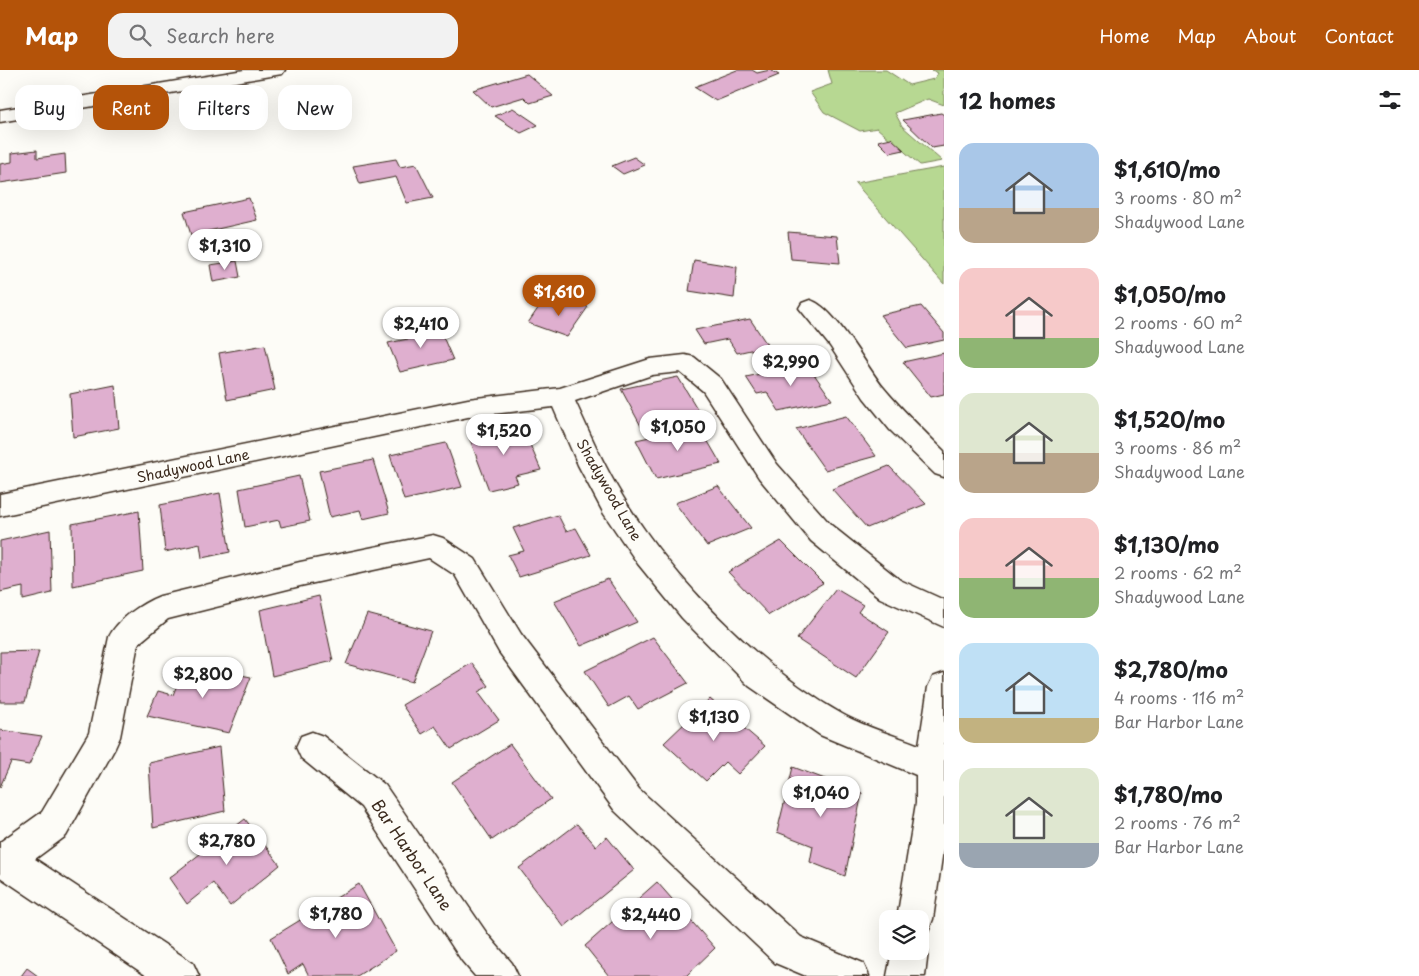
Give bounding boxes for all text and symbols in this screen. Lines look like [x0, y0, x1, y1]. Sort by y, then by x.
search box [108, 13, 458, 58]
text: Map [25, 17, 78, 53]
icon: search [126, 21, 154, 49]
text: Search here [166, 21, 275, 49]
text: Home [1099, 22, 1149, 49]
text: Map [1177, 22, 1216, 49]
text: About [1244, 22, 1296, 49]
text: Contact [1324, 22, 1394, 49]
text: 12 homes [959, 84, 1056, 116]
chip: Buy [15, 85, 83, 130]
chip: Rent [93, 85, 169, 130]
chip: Filters [179, 85, 268, 130]
chip: New [278, 85, 352, 130]
icon: filters [1376, 86, 1404, 114]
text: $1,610/mo [1114, 153, 1220, 185]
icon: home [999, 163, 1059, 223]
text: 3 rooms · 80 m² [1114, 185, 1242, 209]
text: Shadywood Lane [1114, 209, 1245, 233]
pin: $1,310 [184, 228, 266, 271]
text: $1,310 [199, 233, 251, 257]
pin: $1,610 [518, 274, 600, 317]
text: $1,050/mo [1114, 278, 1226, 310]
text: $1,610 [534, 279, 585, 303]
icon: home [999, 288, 1059, 348]
pin: $2,410 [380, 306, 462, 349]
text: 2 rooms · 60 m² [1114, 310, 1243, 334]
text: $2,410 [393, 311, 449, 335]
text: Shadywood Lane [1114, 334, 1245, 358]
pin: $2,990 [750, 344, 832, 387]
text: $2,990 [763, 349, 819, 373]
text: $1,520/mo [1114, 403, 1225, 435]
pin: $1,050 [637, 410, 719, 452]
icon: home [999, 413, 1059, 473]
pin: $1,520 [463, 414, 545, 456]
text: $1,050 [650, 414, 706, 438]
text: $1,520 [477, 418, 531, 442]
street label: Shadywood Lane [572, 435, 647, 545]
text: 3 rooms · 86 m² [1114, 435, 1241, 459]
street label: Shadywood Lane [135, 443, 251, 488]
text: Shadywood Lane [1114, 459, 1245, 483]
text: $1,130/mo [1114, 528, 1219, 560]
icon: home [999, 538, 1059, 598]
text: 2 rooms · 62 m² [1114, 560, 1242, 584]
text: Shadywood Lane [1114, 584, 1245, 608]
text: $2,780/mo [1114, 653, 1228, 685]
pin: $2,800 [162, 656, 244, 699]
text: $2,800 [173, 661, 233, 685]
icon: home [999, 663, 1059, 723]
text: 4 rooms · 116 m² [1114, 685, 1244, 709]
pin: $1,130 [673, 700, 755, 742]
text: $1,130 [689, 704, 739, 728]
text: Bar Harbor Lane [1114, 709, 1244, 733]
pin: $1,040 [780, 776, 862, 818]
text: $1,780/mo [1114, 778, 1223, 810]
text: $1,040 [793, 780, 849, 804]
icon: home [999, 788, 1059, 848]
street label: Bar Harbor Lane [367, 794, 459, 915]
text: 2 rooms · 76 m² [1114, 810, 1241, 834]
pin: $2,780 [186, 824, 268, 866]
text: $2,780 [199, 828, 255, 852]
text: Bar Harbor Lane [1114, 834, 1244, 858]
pin: $1,780 [295, 896, 377, 939]
pin: $2,440 [610, 898, 692, 940]
text: $1,780 [310, 901, 362, 925]
text: $2,440 [621, 902, 681, 926]
map controls [879, 910, 929, 960]
button: layers [879, 910, 929, 960]

